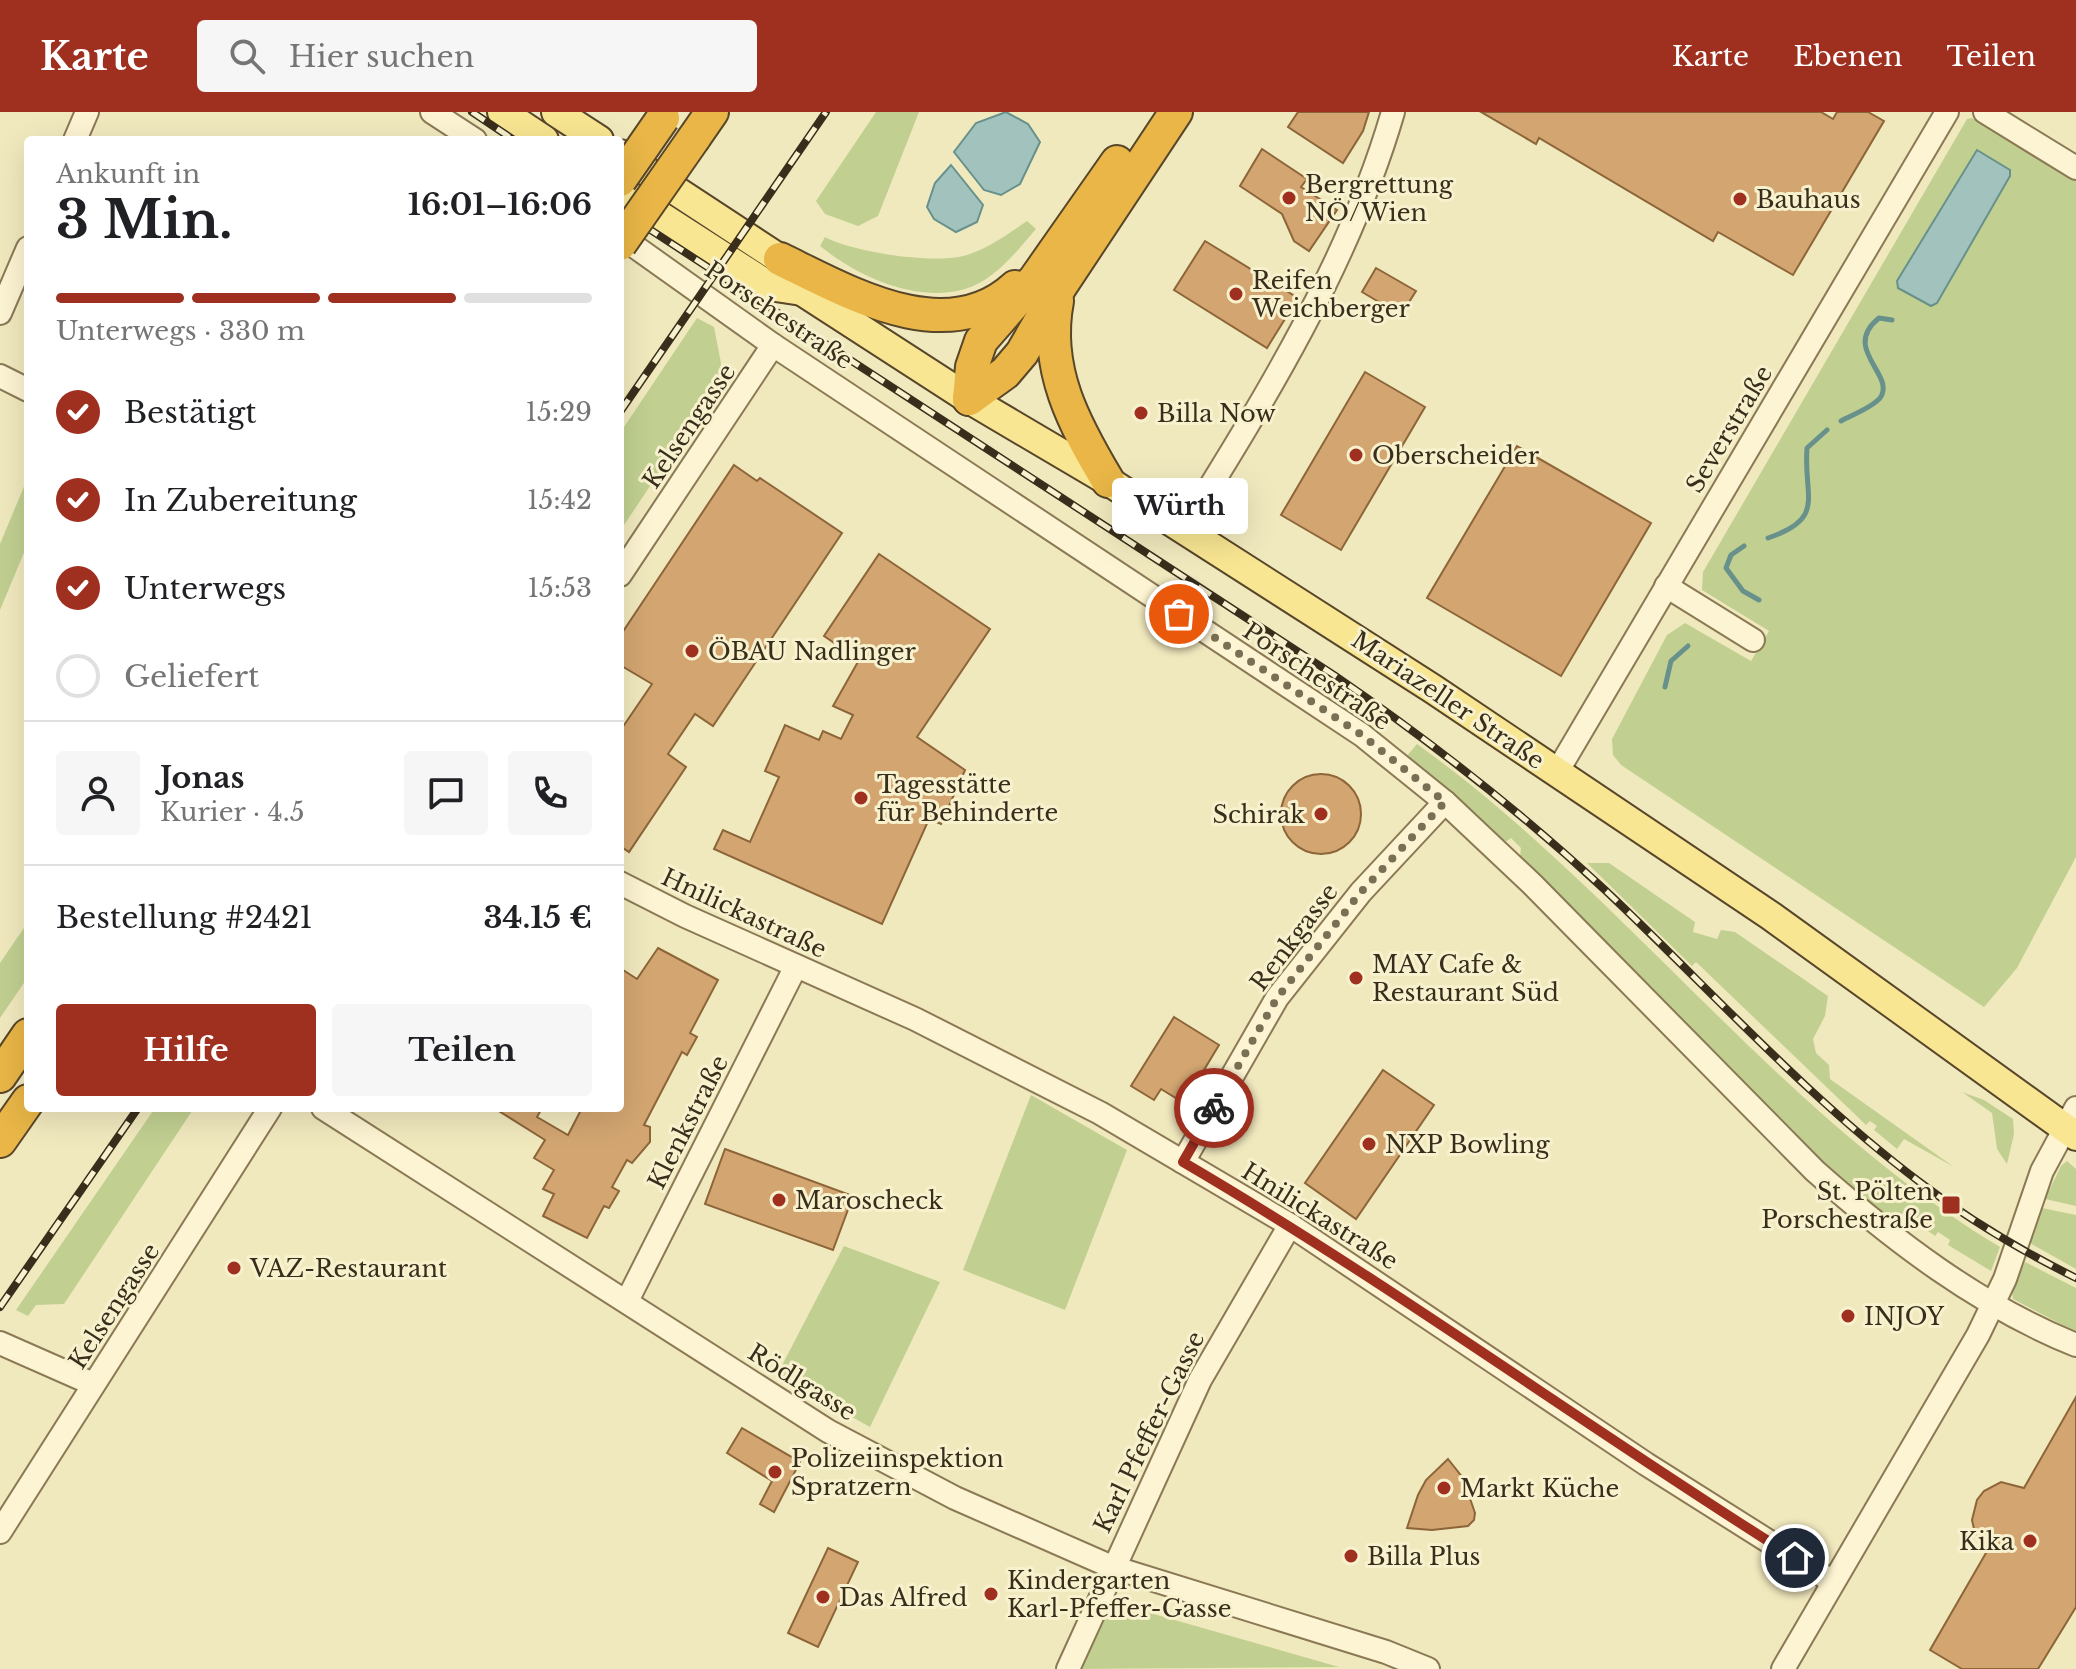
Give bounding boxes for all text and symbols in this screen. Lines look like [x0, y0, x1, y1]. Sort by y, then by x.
search box [197, 20, 757, 92]
text: Karte [40, 33, 149, 80]
icon: search [225, 34, 269, 78]
text: Hier suchen [289, 38, 474, 75]
text: Karte [1672, 39, 1749, 74]
text: Ebenen [1793, 39, 1902, 74]
text: Teilen [1946, 39, 2036, 74]
text: Ankunft in [56, 158, 200, 190]
place label: Bergrettung NÖ/Wien [1305, 170, 1454, 227]
place label: Bauhaus [1756, 185, 1861, 214]
text: 16:01–16:06 [408, 186, 592, 223]
text: 3 Min. [56, 188, 233, 252]
marker: Bergrettung NÖ/Wien [1280, 189, 1298, 207]
marker: Bauhaus [1731, 190, 1749, 208]
street label: Porschestraße [700, 255, 858, 375]
place label: Reifen Weichberger [1251, 266, 1411, 323]
marker: Reifen Weichberger [1227, 285, 1245, 303]
text: Unterwegs · 330 m [56, 315, 305, 347]
street label: Kelsengasse [637, 358, 741, 494]
street label: Severstraße [1680, 360, 1778, 498]
icon: check [56, 390, 100, 434]
text: Bestätigt [124, 394, 257, 431]
text: 15:29 [525, 396, 592, 428]
place label: Billa Now [1157, 399, 1276, 428]
marker: Billa Now [1132, 404, 1150, 422]
place label: Oberscheider [1372, 441, 1540, 470]
marker: Oberscheider [1347, 446, 1365, 464]
icon: check [56, 478, 100, 522]
callout: Würth [1111, 478, 1247, 534]
text: In Zubereitung [124, 482, 357, 519]
text: 15:42 [527, 484, 592, 516]
text: Würth [1135, 490, 1225, 522]
icon: check [56, 566, 100, 610]
text: Unterwegs [124, 570, 286, 607]
text: 15:53 [527, 572, 592, 604]
pin [1145, 580, 1213, 648]
icon: bag [1157, 592, 1201, 636]
street label: Porschestraße [1238, 616, 1396, 736]
street label: Mariazeller Straße [1346, 625, 1550, 775]
place label: ÖBAU Nadlinger [708, 637, 916, 666]
marker: ÖBAU Nadlinger [683, 642, 701, 660]
text: Geliefert [124, 658, 259, 695]
button: person [56, 751, 140, 835]
button: chat [404, 751, 488, 835]
button: phone [508, 751, 592, 835]
text: Jonas [160, 759, 244, 796]
place label: Tagesstätte für Behinderte [877, 770, 1058, 827]
marker: Tagesstätte für Behinderte [852, 789, 870, 807]
text: Kurier · 4.5 [160, 796, 304, 828]
place label: Schirak [1212, 800, 1305, 829]
marker: Schirak [1312, 805, 1330, 823]
street label: Hnilickastraße [657, 862, 831, 964]
street label: Renkgasse [1244, 878, 1344, 996]
text: Bestellung #2421 [56, 899, 313, 936]
text: 34.15 € [483, 899, 592, 936]
place label: MAY Cafe & Restaurant Süd [1372, 950, 1559, 1007]
marker: MAY Cafe & Restaurant Süd [1347, 969, 1365, 987]
button: Hilfe [56, 1004, 316, 1096]
button: Teilen [332, 1004, 592, 1096]
street label: Klenkstraße [642, 1050, 734, 1194]
courier [1174, 1068, 1254, 1148]
icon: bike [1192, 1086, 1236, 1130]
place label: NXP Bowling [1385, 1130, 1550, 1159]
marker: NXP Bowling [1360, 1135, 1378, 1153]
street label: Hnilickastraße [1237, 1156, 1403, 1276]
place label: St. Pölten Porschestraße [1761, 1177, 1933, 1234]
place label: Maroscheck [795, 1186, 943, 1215]
marker: Maroscheck [770, 1191, 788, 1209]
marker: St. Pölten Porschestraße [1940, 1194, 1962, 1216]
street label: Kelsengasse [63, 1238, 165, 1374]
place label: VAZ-Restaurant [249, 1254, 447, 1283]
marker: VAZ-Restaurant [225, 1259, 243, 1277]
place label: INJOY [1864, 1302, 1945, 1331]
marker: INJOY [1839, 1307, 1857, 1325]
street label: Karl Pfeffer-Gasse [1088, 1327, 1210, 1537]
street label: Rödlgasse [743, 1337, 861, 1427]
place label: Polizeiinspektion Spratzern [791, 1444, 1004, 1501]
marker: Polizeiinspektion Spratzern [766, 1463, 784, 1481]
place label: Markt Küche [1460, 1474, 1619, 1503]
marker: Markt Küche [1435, 1479, 1453, 1497]
pin [1761, 1524, 1829, 1592]
place label: Kika [1959, 1527, 2015, 1556]
marker: Kika [2021, 1532, 2039, 1550]
icon: home [1773, 1536, 1817, 1580]
place label: Billa Plus [1367, 1542, 1480, 1571]
marker: Billa Plus [1342, 1547, 1360, 1565]
place label: Kindergarten Karl-Pfeffer-Gasse [1007, 1566, 1231, 1623]
place label: Das Alfred [839, 1583, 968, 1612]
marker: Kindergarten Karl-Pfeffer-Gasse [982, 1585, 1000, 1603]
marker: Das Alfred [814, 1588, 832, 1606]

